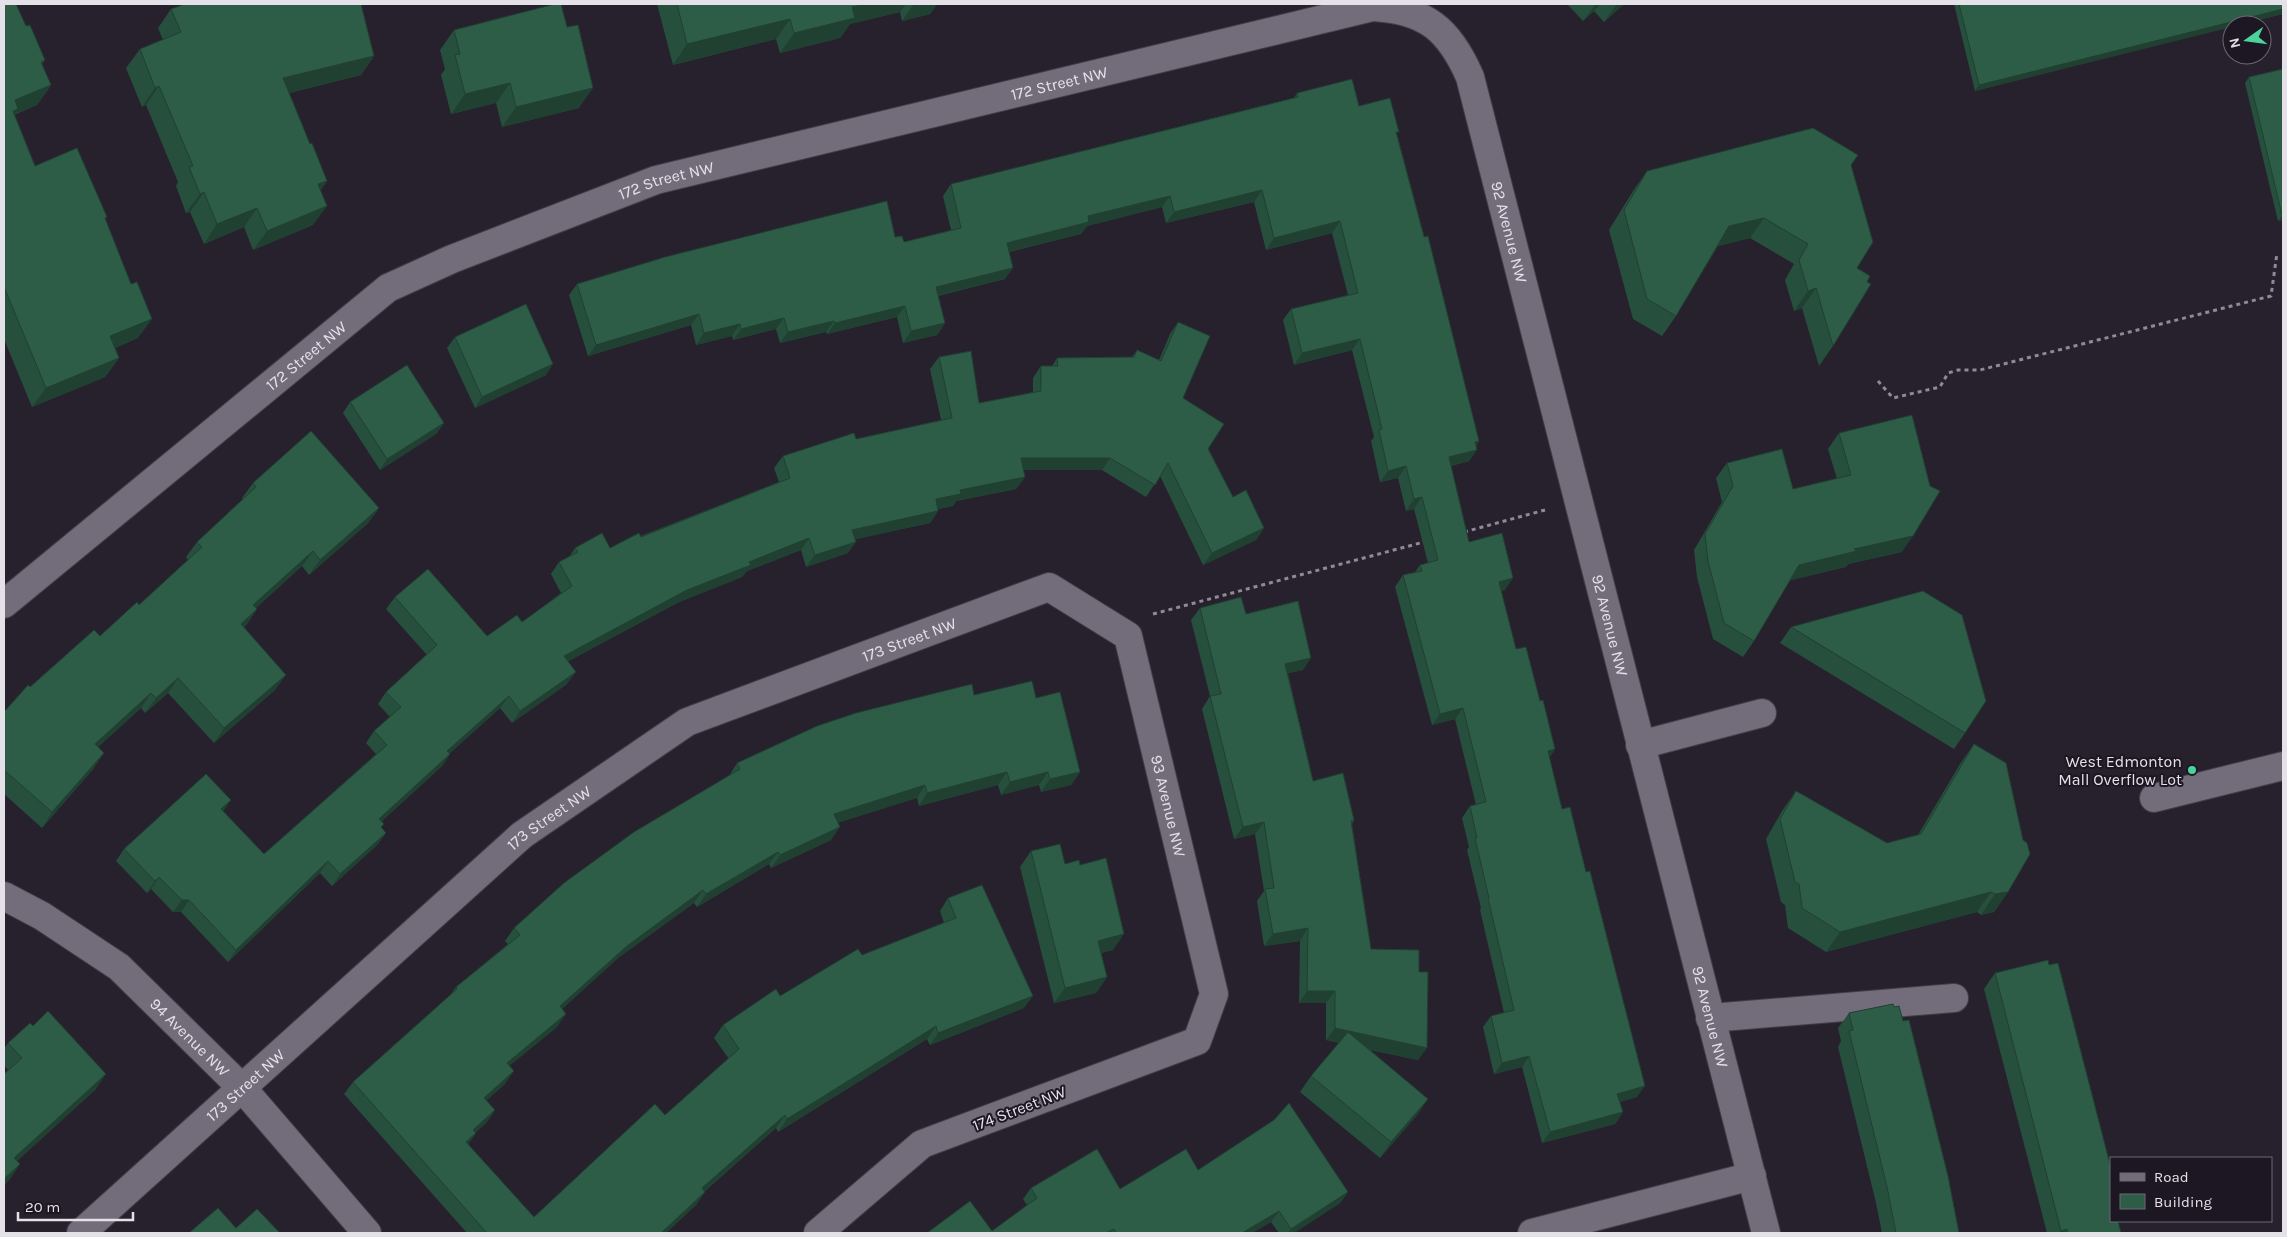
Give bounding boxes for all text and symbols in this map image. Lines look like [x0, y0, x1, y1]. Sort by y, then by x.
north arrow [2222, 15, 2272, 65]
text: N [2225, 36, 2244, 50]
street label: 172 Street NW [1009, 62, 1110, 104]
street label: 172 Street NW [616, 157, 717, 204]
street label: 92 Avenue NW [1487, 179, 1531, 286]
street label: 172 Street NW [262, 317, 351, 395]
street label: 92 Avenue NW [1588, 573, 1632, 679]
street label: 173 Street NW [859, 613, 960, 666]
place label: West Edmonton Mall Overflow Lot [2058, 752, 2182, 789]
street label: 93 Avenue NW [1147, 753, 1190, 860]
marker: West Edmonton Mall Overflow Lot [2186, 764, 2198, 776]
street label: 173 Street NW [503, 781, 595, 854]
street label: 92 Avenue NW [1688, 964, 1732, 1070]
street label: 94 Avenue NW [146, 994, 234, 1081]
street label: 173 Street NW [202, 1045, 289, 1126]
street label: 174 Street NW [970, 1082, 1069, 1135]
legend [2110, 1157, 2272, 1222]
text: Road [2154, 1168, 2189, 1186]
scale bar [18, 1190, 132, 1222]
text: Building [2154, 1193, 2212, 1211]
text: 20 m [25, 1198, 60, 1216]

